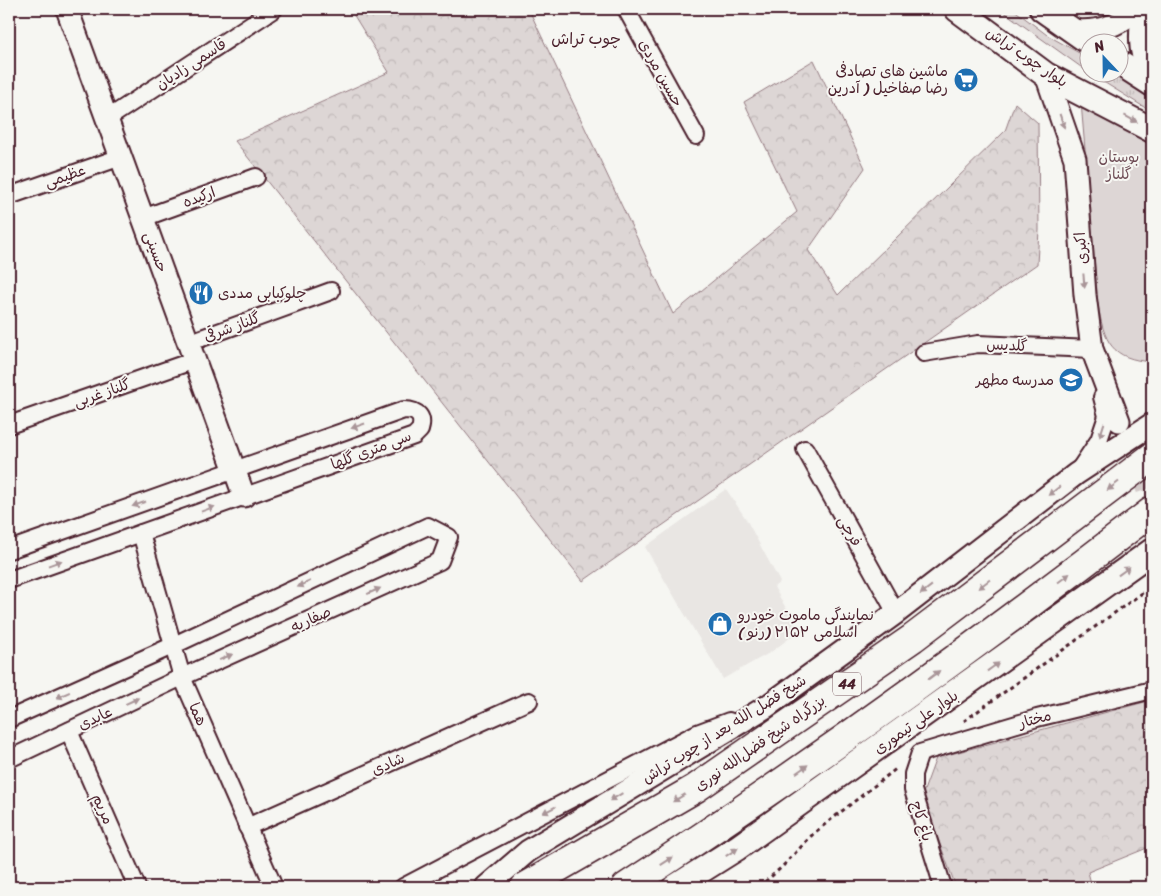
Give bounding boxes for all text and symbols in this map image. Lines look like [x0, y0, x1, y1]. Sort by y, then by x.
street label: بلوار چوب‌ تراش [981, 20, 1073, 94]
district label: چوب تراش [551, 24, 621, 53]
street label: قاسمی زادیان [150, 31, 232, 97]
north arrow [1078, 32, 1128, 82]
text: N [1089, 33, 1109, 60]
street label: حسین مردی [632, 34, 690, 112]
place label: ماشین های تصادفی رضا صفاخیل ( آدرین [828, 58, 948, 101]
supermarket icon: ماشین های تصادفی رضا صفاخیل ( آدرین [953, 67, 979, 93]
one-way arrow [1059, 113, 1066, 128]
one-way arrow [1124, 115, 1138, 123]
park label: بوستان گلناز [1099, 144, 1139, 187]
street label: عظیمی [41, 157, 89, 195]
street label: ارکیده [179, 179, 219, 215]
street label: حسینی [137, 228, 175, 276]
street label: اکبری [1067, 231, 1095, 265]
one-way arrow [1080, 273, 1088, 289]
restaurant icon: چلوکبابی مددی [188, 280, 214, 306]
place label: چلوکبابی مددی [218, 280, 306, 306]
street label: گلناز شرقی [200, 305, 264, 349]
street label: گلدیس [986, 331, 1028, 359]
place label: مدرسه مطهر [974, 367, 1054, 393]
school or university icon: مدرسه مطهر [1058, 367, 1084, 393]
street label: گلناز غربی [70, 371, 134, 415]
street label: سی متری گلها [327, 423, 415, 477]
one-way arrow [351, 423, 366, 431]
one-way arrow [1098, 423, 1105, 438]
one-way arrow [1106, 481, 1120, 491]
one-way arrow [1048, 485, 1061, 496]
one-way arrow [131, 500, 146, 508]
one-way arrow [201, 505, 216, 513]
street label: فرجی [831, 511, 869, 551]
one-way arrow [47, 559, 62, 567]
one-way arrow [1117, 566, 1130, 577]
one-way arrow [1057, 573, 1070, 584]
one-way arrow [977, 579, 991, 589]
one-way arrow [297, 580, 312, 588]
one-way arrow [920, 585, 933, 596]
one-way arrow [367, 586, 381, 594]
street label: صفاریه [286, 599, 336, 639]
place label: نمایندگی ماموت خودرو ( رنو) اسلامی ۲۱۵۲ [737, 602, 874, 645]
shop icon: نمایندگی ماموت خودرو ( رنو) اسلامی ۲۱۵۲ [707, 611, 733, 637]
one-way arrow [219, 653, 233, 661]
one-way arrow [986, 662, 1000, 672]
street label: شیخ فضل الله بعد از چوب تراش [636, 668, 812, 790]
one-way arrow [927, 670, 940, 681]
road number: 44 [833, 672, 861, 696]
street label: بلوار علی تیموری [868, 683, 964, 761]
street label: بزرگراه شیخ فضل‌الله نوری [689, 688, 831, 798]
one-way arrow [56, 691, 70, 699]
one-way arrow [125, 697, 139, 705]
street label: هما [181, 698, 215, 730]
street label: عابدی [73, 699, 117, 737]
street label: مختار [1015, 702, 1054, 736]
street label: شادی [367, 745, 409, 783]
one-way arrow [795, 764, 808, 774]
street label: مریم [85, 789, 121, 829]
one-way arrow [610, 793, 623, 802]
one-way arrow [673, 793, 686, 802]
street label: باغ کاج [904, 798, 940, 844]
one-way arrow [541, 806, 556, 814]
one-way arrow [725, 847, 738, 857]
one-way arrow [660, 856, 674, 865]

